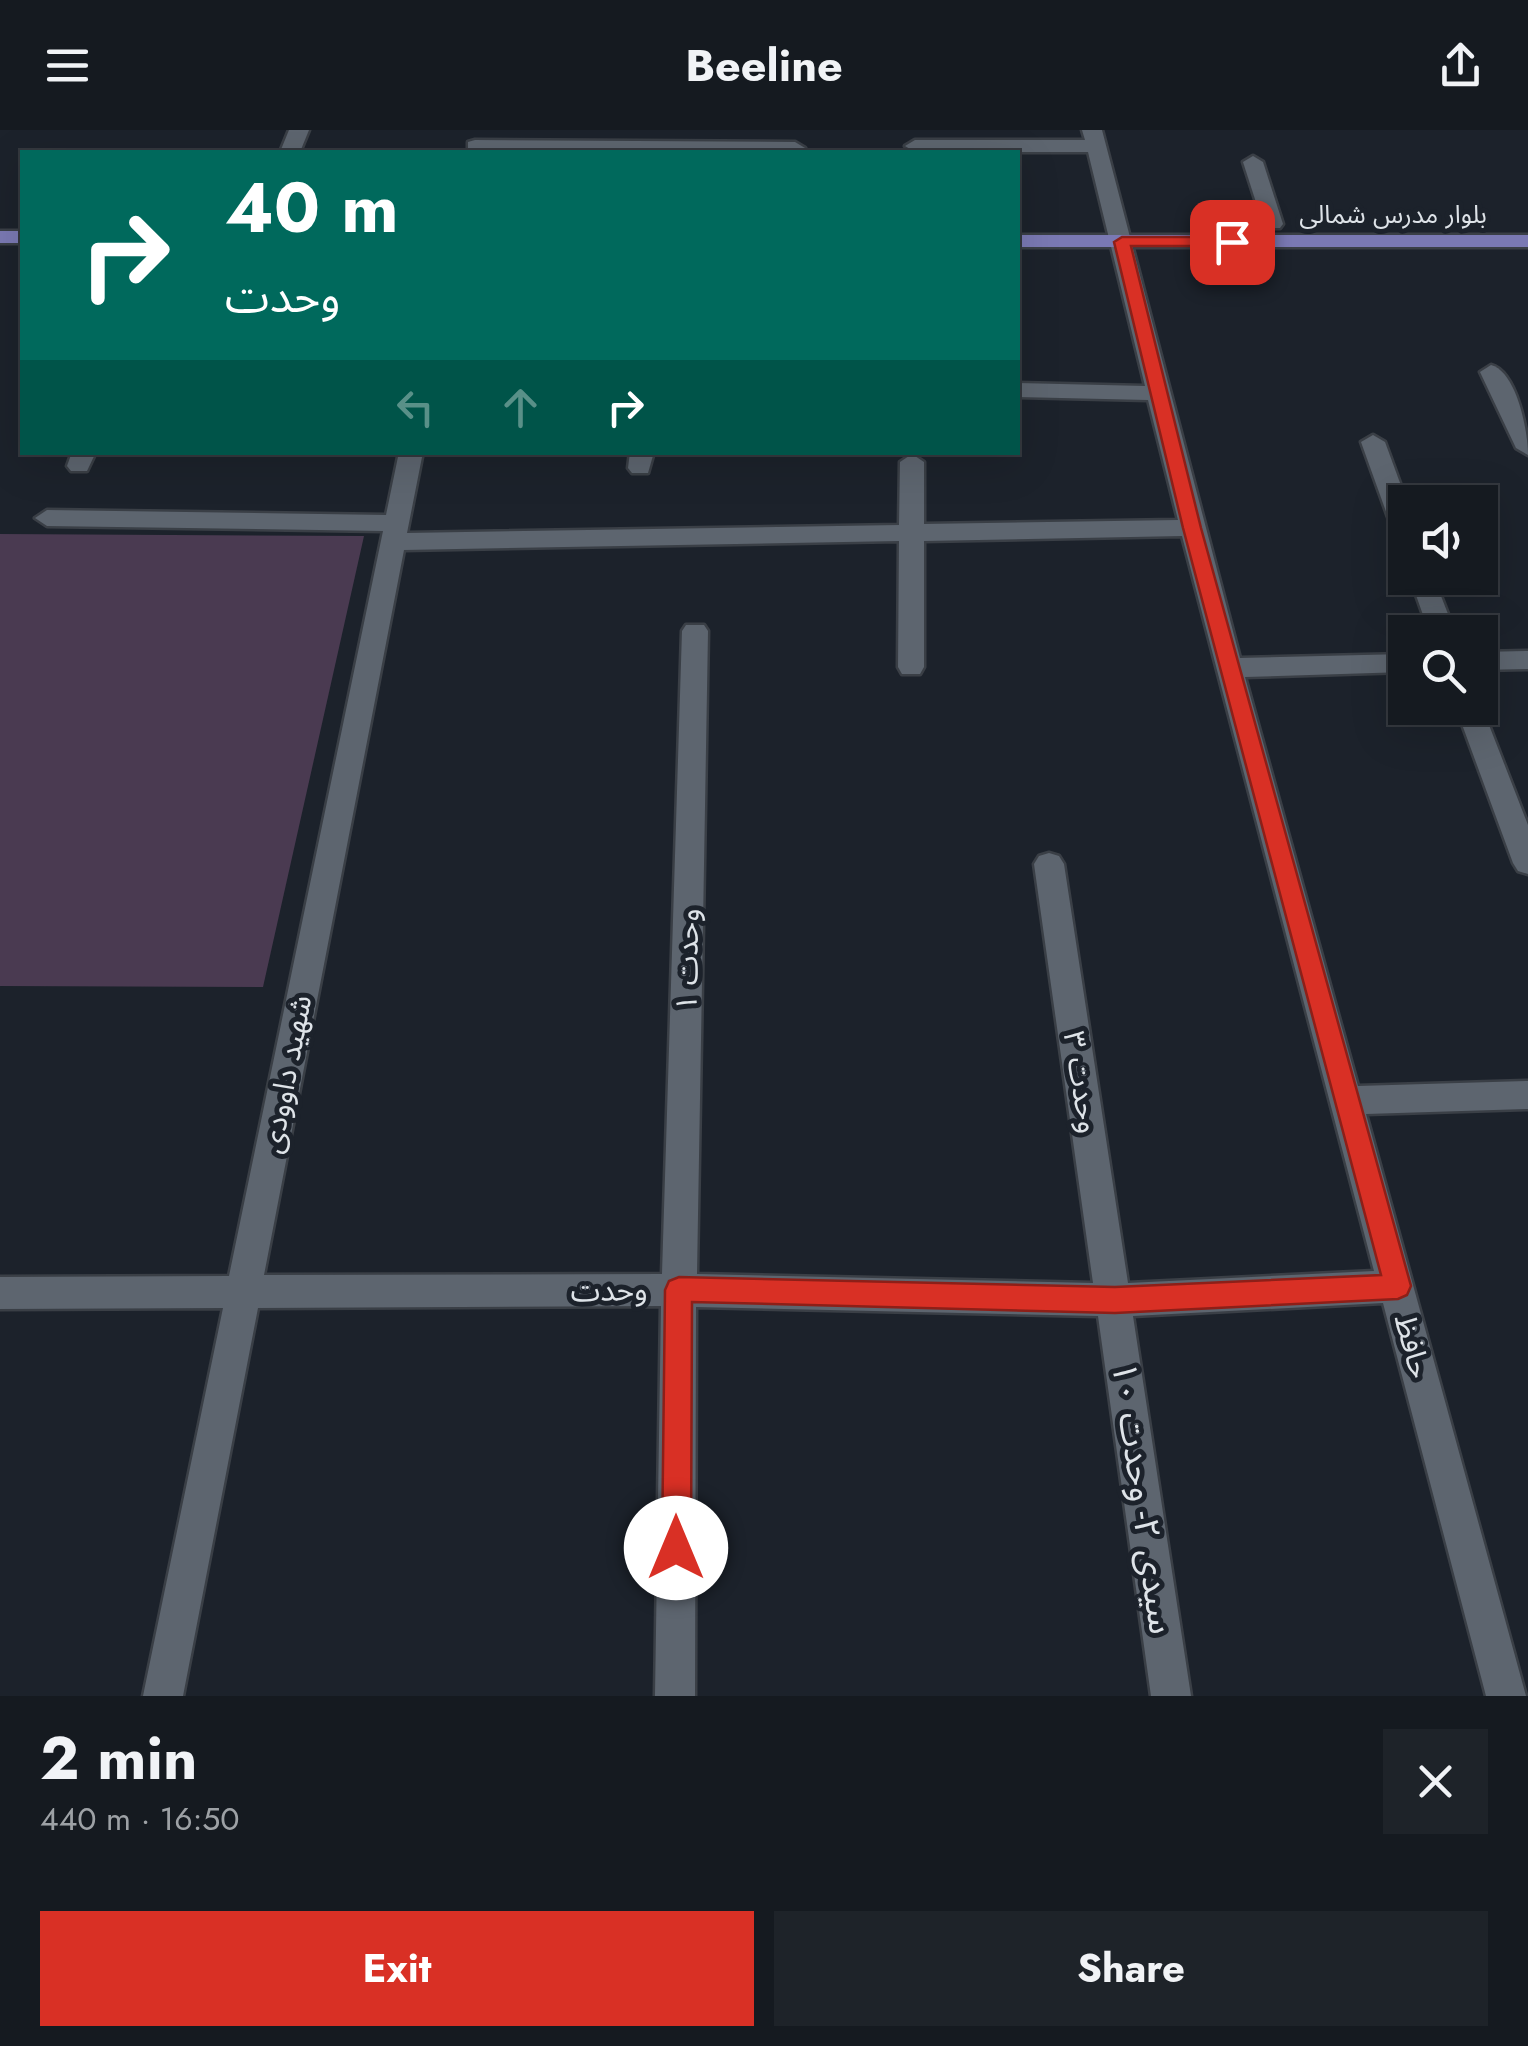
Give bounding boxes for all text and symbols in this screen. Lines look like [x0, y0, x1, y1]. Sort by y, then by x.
text: Beeline [685, 33, 843, 98]
icon: menu [40, 38, 95, 93]
icon: share [1433, 38, 1488, 93]
text: 40 m [225, 157, 399, 258]
icon: right [60, 190, 190, 320]
street label: بلوار مدرس شمالی [1299, 196, 1487, 232]
pin [1190, 200, 1275, 285]
icon: arrive [1205, 215, 1260, 270]
text: وحدت [225, 264, 340, 329]
icon: left [388, 380, 443, 435]
icon: ahead [493, 380, 548, 435]
icon: right [598, 380, 653, 435]
map controls [1388, 485, 1498, 725]
button: sound [1388, 485, 1498, 595]
button: search [1388, 615, 1498, 725]
street label: وحدت ۱ [665, 908, 709, 1012]
street label: شهید داوودی [250, 991, 322, 1157]
street label: وحدت ۳ [1053, 1028, 1111, 1136]
street label: وحدت [570, 1268, 648, 1312]
street label: حافظ [1384, 1309, 1442, 1383]
street label: سیدی ۲- وحدت ۱۰ [1099, 1359, 1187, 1637]
position arrow [624, 1496, 728, 1600]
text: 2 min [40, 1715, 198, 1802]
button: close [1383, 1729, 1488, 1834]
text: 440 m · 16:50 [40, 1796, 240, 1842]
button: Exit [40, 1911, 754, 2026]
button: Share [774, 1911, 1488, 2026]

